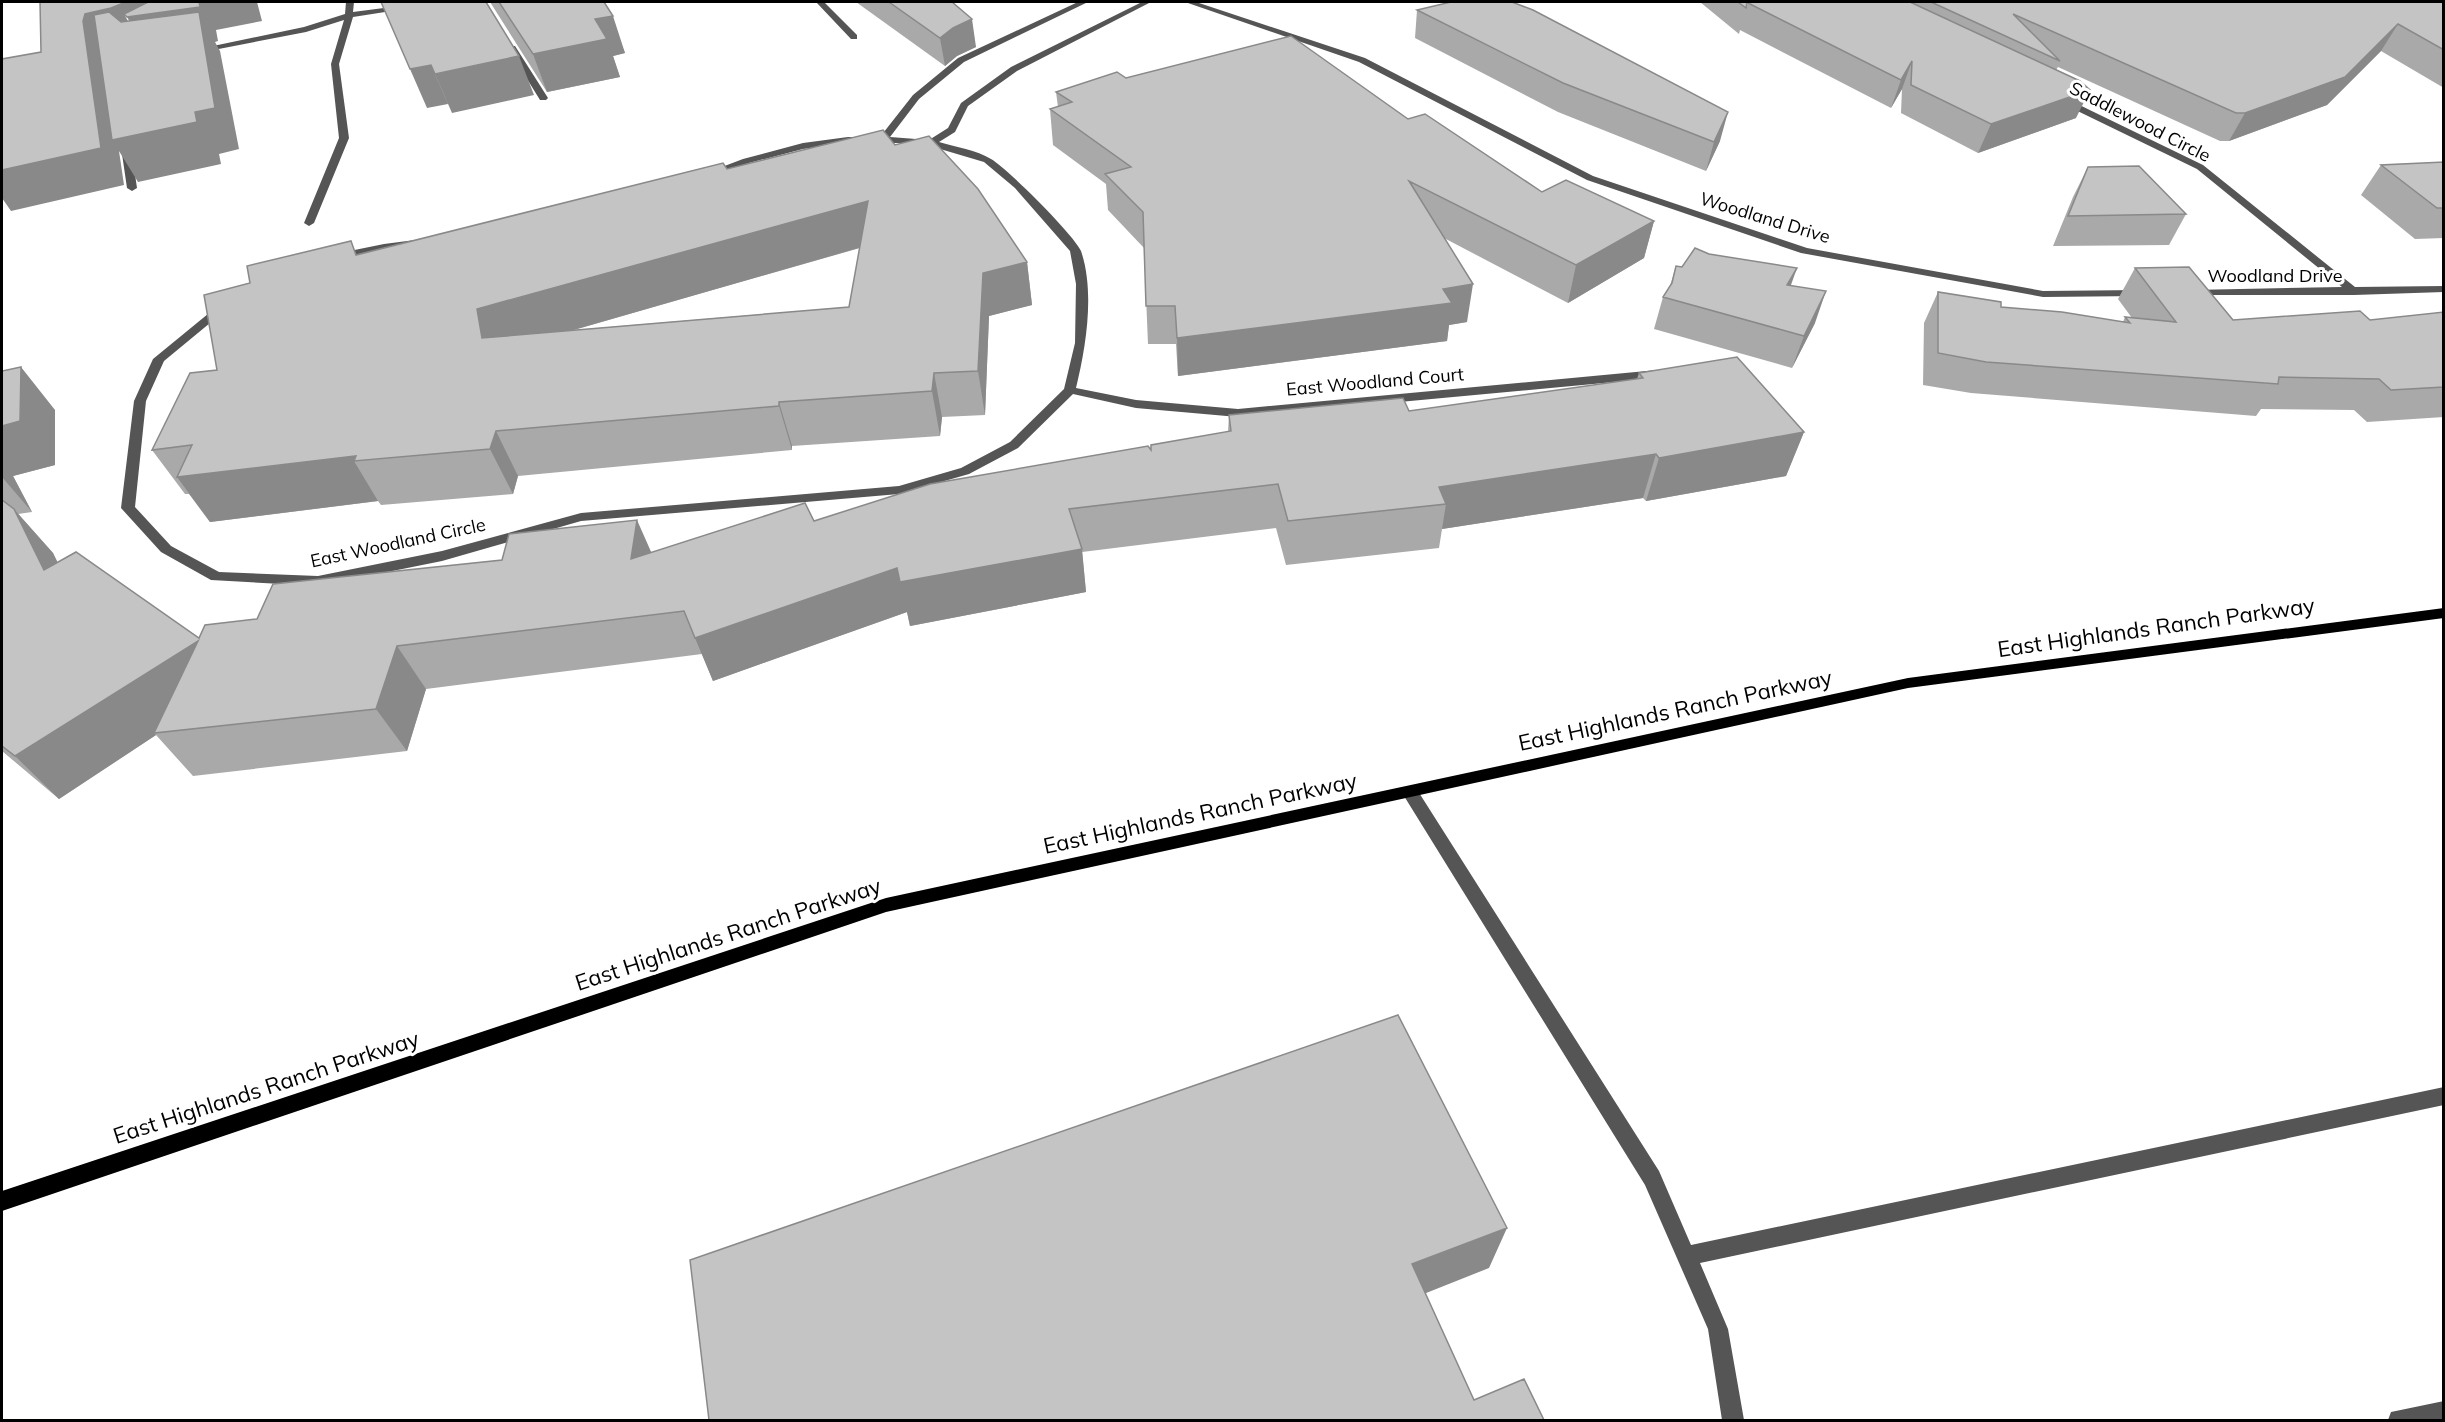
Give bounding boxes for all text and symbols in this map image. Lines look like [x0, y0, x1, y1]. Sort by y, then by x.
street label: Saddlewood Circle [2066, 76, 2215, 167]
street label: Woodland Drive [1697, 187, 1833, 248]
street label: Woodland Drive [2208, 264, 2342, 287]
street label: East Woodland Court [1285, 362, 1465, 401]
street label: East Woodland Circle [308, 513, 488, 572]
street label: East Highlands Ranch Parkway [1996, 591, 2317, 663]
street label: East Highlands Ranch Parkway [1516, 663, 1835, 757]
street label: East Highlands Ranch Parkway [1041, 766, 1360, 860]
street label: East Highlands Ranch Parkway [571, 871, 885, 997]
street label: East Highlands Ranch Parkway [109, 1024, 423, 1150]

